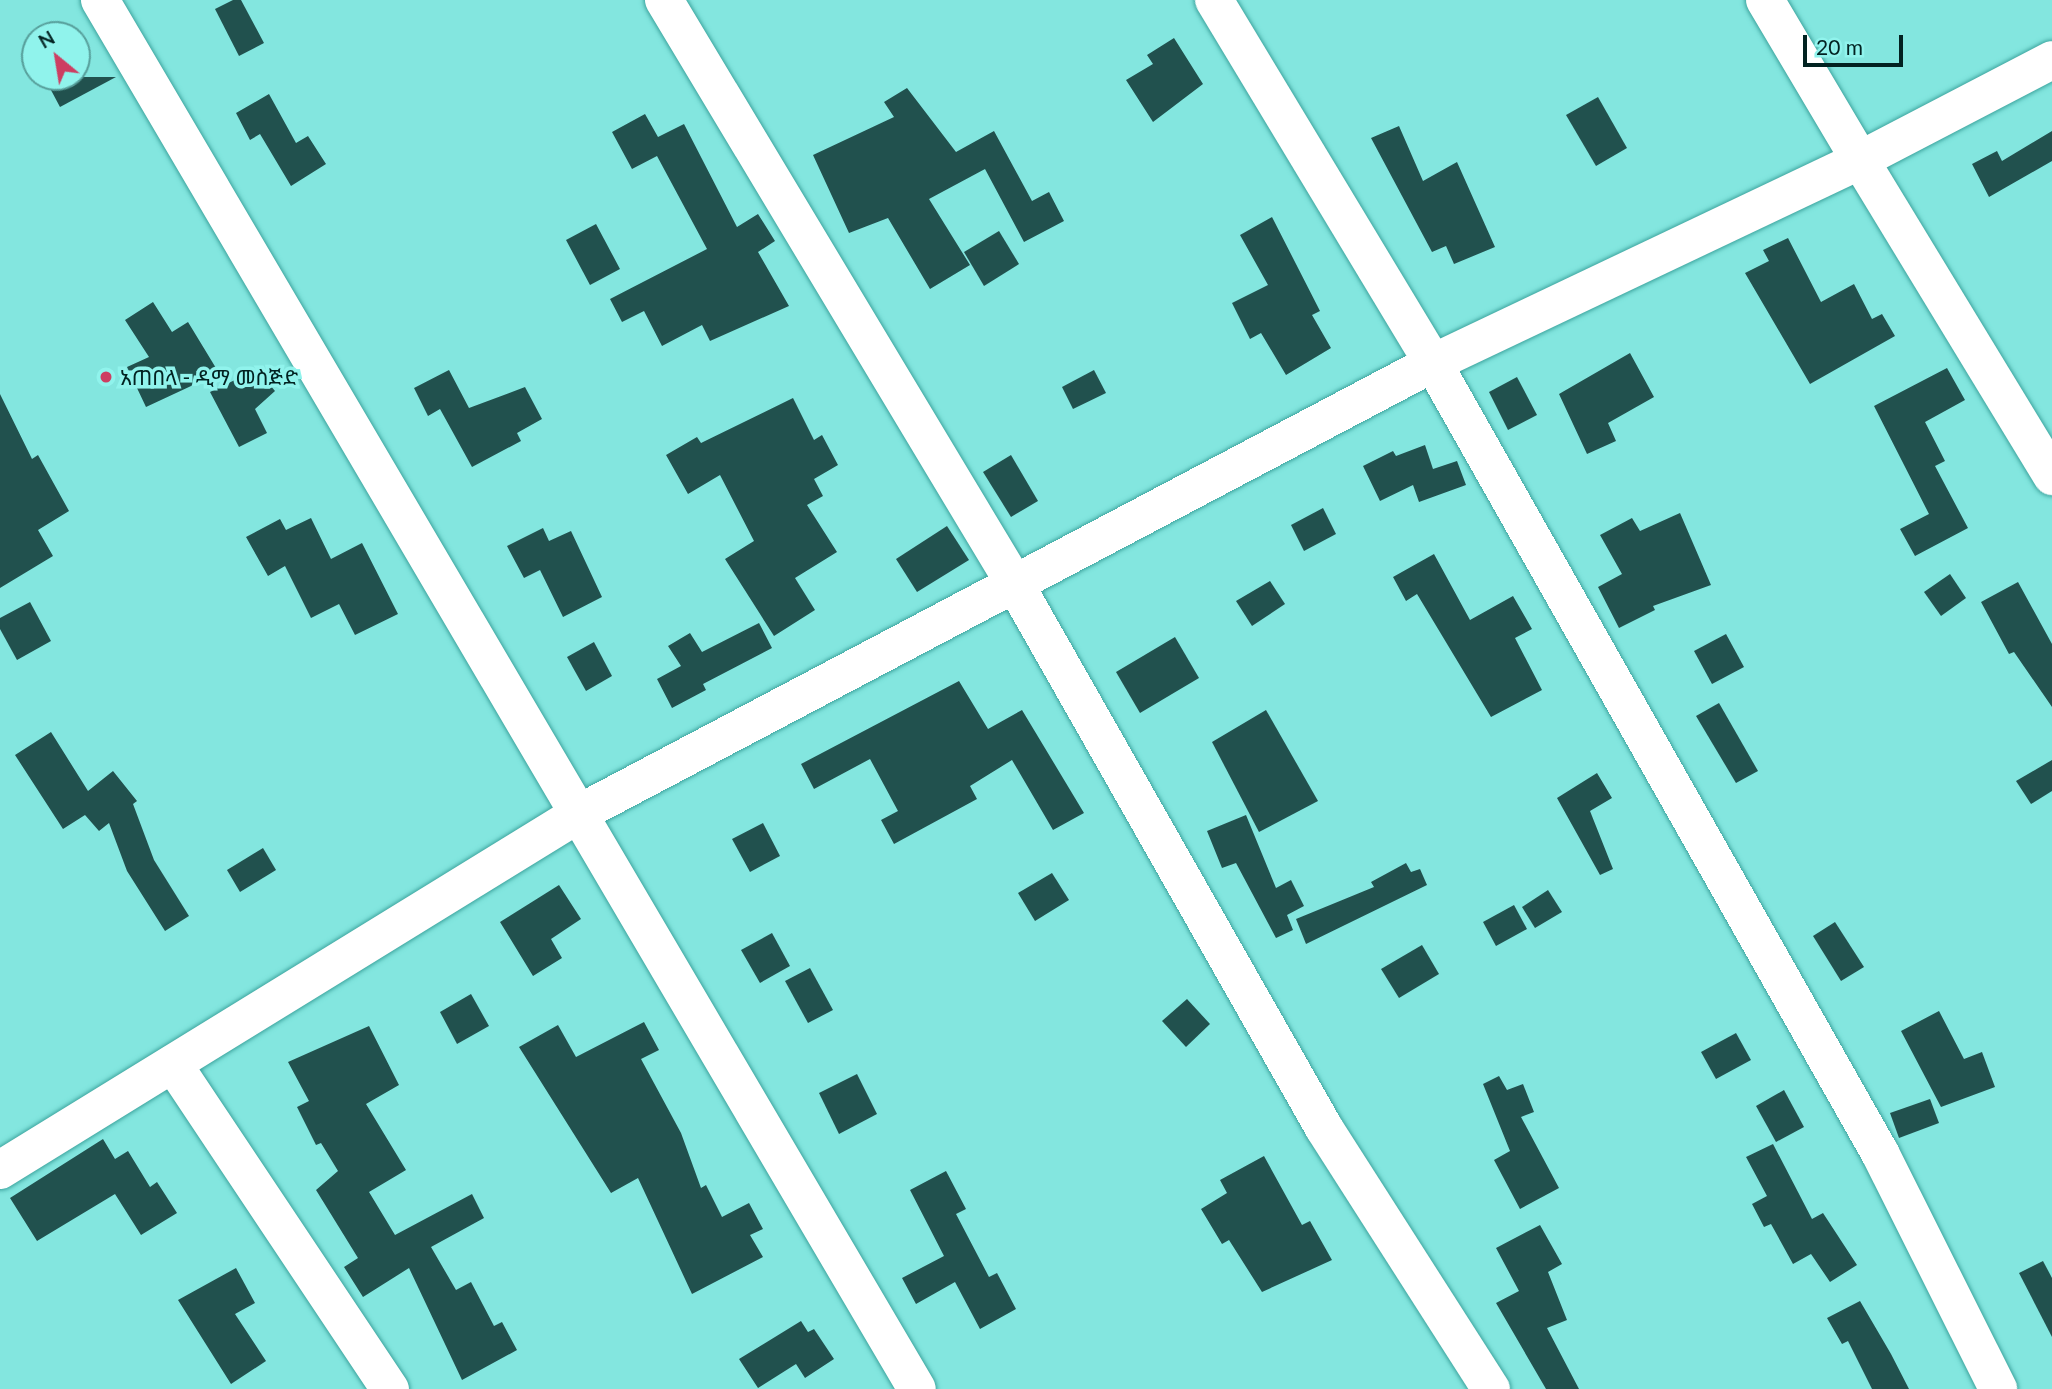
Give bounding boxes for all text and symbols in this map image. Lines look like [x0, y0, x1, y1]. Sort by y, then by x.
north arrow [21, 21, 91, 91]
scale bar [1807, 21, 1907, 65]
text: N [34, 25, 58, 53]
text: 20 m [1816, 34, 1863, 59]
place label: አጠበላ - ዲማ መስጅድ [120, 364, 298, 390]
marker: አጠበላ - ዲማ መስጅድ [98, 369, 114, 385]

